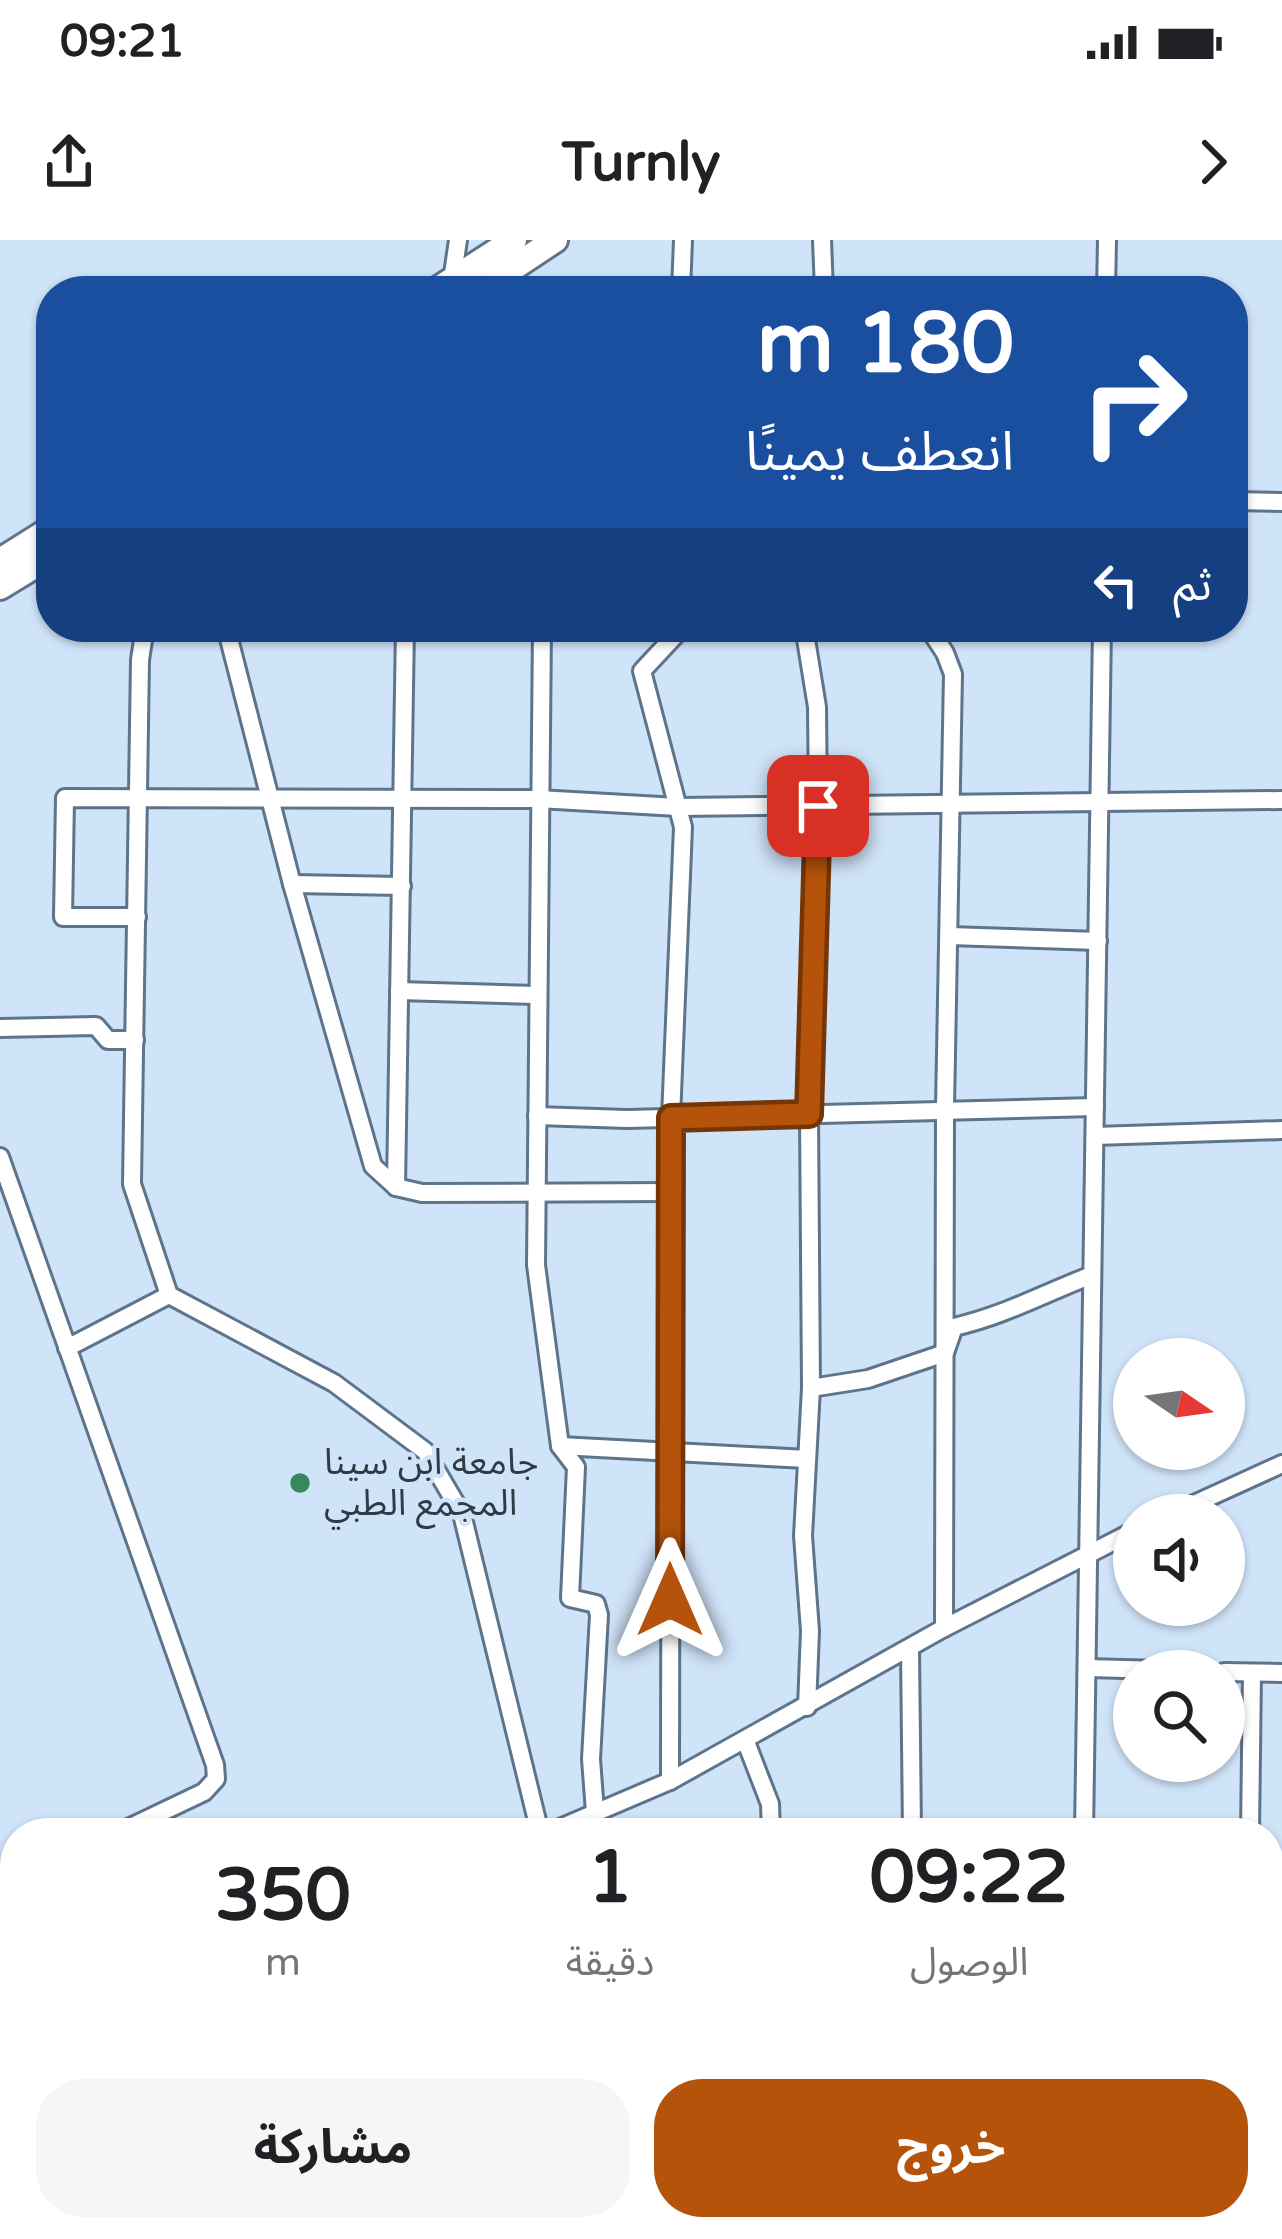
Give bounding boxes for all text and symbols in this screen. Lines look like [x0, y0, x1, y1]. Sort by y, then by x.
text: 09:21 [60, 15, 185, 69]
icon: share [36, 129, 102, 195]
icon: forward [1180, 129, 1246, 195]
text: Turnly [562, 130, 720, 195]
text: 180 m [757, 294, 1014, 395]
icon: right [1056, 324, 1212, 480]
text: انعطف يمينًا [745, 420, 1014, 485]
icon: left [1083, 552, 1149, 618]
text: ثم [1173, 559, 1212, 613]
pin [767, 755, 869, 857]
icon: arrive [785, 773, 851, 839]
north arrow [1113, 1338, 1245, 1470]
map controls [1113, 1338, 1245, 1782]
place label: جامعة ابن سينا المجمع الطبي [324, 1441, 539, 1530]
marker: جامعة ابن سينا المجمع الطبي [287, 1470, 313, 1496]
button: sound [1113, 1494, 1245, 1626]
position arrow [607, 1537, 733, 1663]
button: search [1113, 1650, 1245, 1782]
text: 1 [587, 1835, 633, 1922]
text: 09:22 [869, 1835, 1069, 1922]
text: 350 [215, 1853, 351, 1940]
text: m [265, 1939, 301, 1986]
text: دقيقة [566, 1939, 654, 1986]
text: الوصول [910, 1939, 1029, 1986]
button: مشاركة [36, 2079, 630, 2217]
button: خروج [654, 2079, 1248, 2217]

